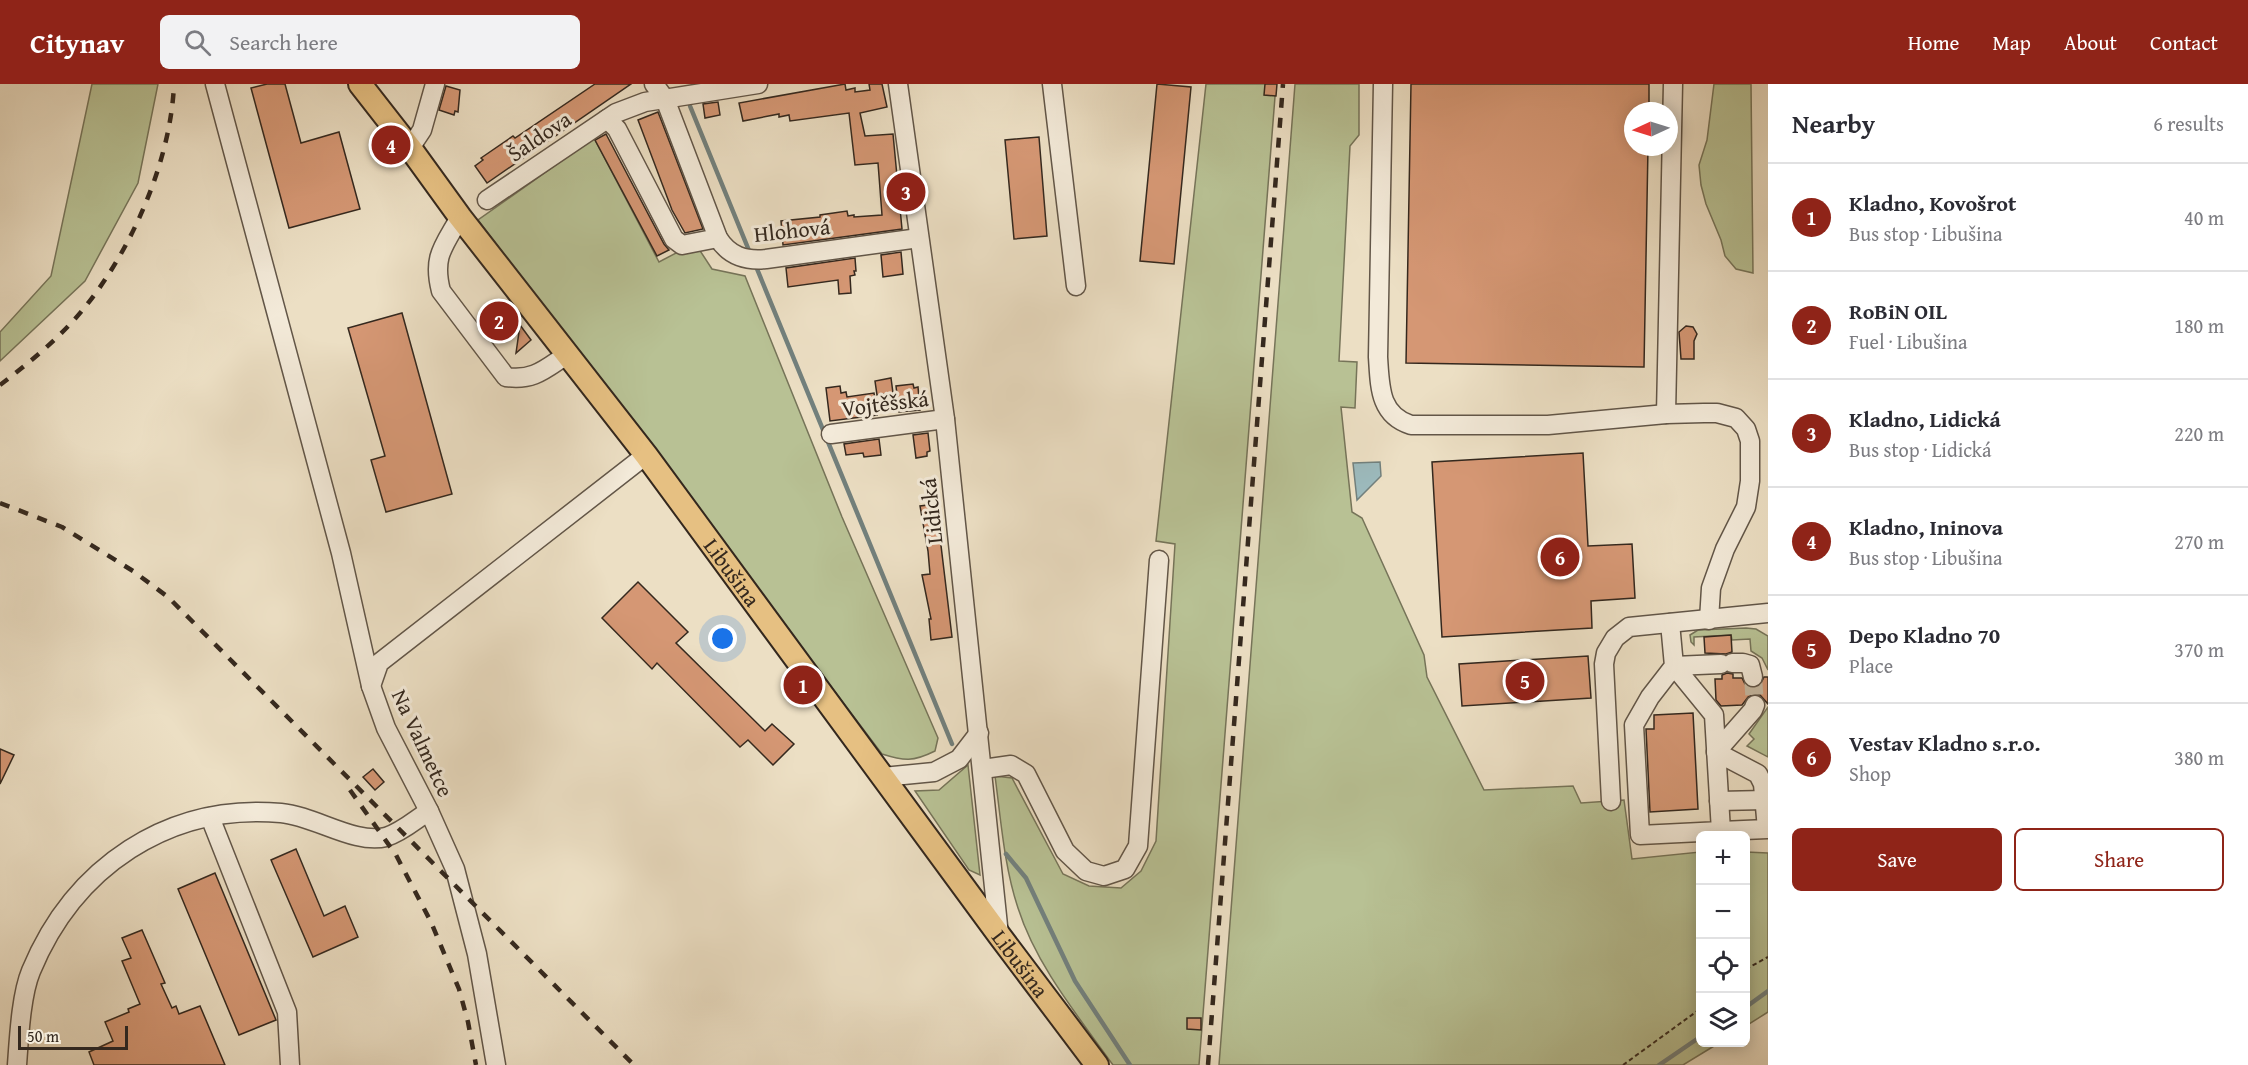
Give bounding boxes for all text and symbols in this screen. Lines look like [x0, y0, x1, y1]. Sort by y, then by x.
search box [160, 15, 580, 69]
text: Citynav [30, 22, 124, 63]
icon: search [181, 26, 214, 59]
text: Search here [229, 26, 338, 58]
text: Home [1908, 27, 1959, 58]
text: Map [1992, 27, 2031, 58]
text: About [2064, 27, 2117, 58]
text: Contact [2150, 27, 2218, 58]
north arrow [1624, 102, 1678, 156]
street label: Šaldova [501, 103, 578, 169]
text: Nearby [1792, 104, 1875, 143]
text: 6 results [2153, 109, 2224, 138]
pin: 4 [372, 122, 410, 168]
pin: 3 [886, 170, 926, 214]
text: Kladno, Kovošrot [1849, 187, 2016, 219]
text: 1 [1806, 203, 1817, 232]
text: 40 m [2184, 203, 2224, 232]
street label: Hlohová [752, 210, 832, 250]
text: Bus stop · Libušina [1849, 219, 2002, 248]
text: RoBiN OIL [1849, 295, 1947, 327]
pin: 2 [480, 298, 518, 344]
text: 2 [1806, 311, 1817, 340]
text: 180 m [2174, 311, 2224, 340]
text: Fuel · Libušina [1849, 327, 1967, 356]
street label: Vojtěšská [840, 382, 931, 424]
text: Kladno, Lidická [1849, 403, 2001, 435]
text: 3 [1806, 419, 1817, 448]
text: 220 m [2174, 419, 2224, 448]
text: Bus stop · Lidická [1849, 435, 1991, 464]
street label: Lidická [912, 476, 950, 545]
text: Kladno, Ininova [1849, 511, 2003, 543]
text: 4 [1806, 527, 1817, 556]
text: 270 m [2174, 527, 2224, 556]
street label: Libušina [696, 531, 769, 614]
pin: 6 [1540, 534, 1580, 580]
text: Bus stop · Libušina [1849, 543, 2002, 572]
text: Depo Kladno 70 [1849, 619, 2000, 651]
your location [708, 624, 737, 653]
text: 5 [1806, 635, 1817, 664]
text: 370 m [2174, 635, 2224, 664]
text: Place [1849, 651, 1893, 680]
pin: 5 [1506, 658, 1544, 704]
pin: 1 [784, 662, 822, 708]
street label: Na Valmetce [384, 684, 462, 802]
text: Vestav Kladno s.r.o. [1849, 727, 2041, 759]
text: 6 [1806, 743, 1817, 772]
text: 380 m [2174, 743, 2224, 772]
text: Shop [1849, 759, 1891, 788]
button: Save [1792, 828, 2002, 891]
button: Share [2014, 828, 2224, 891]
map controls [1696, 831, 1750, 1047]
button: + [1696, 831, 1750, 885]
button: − [1696, 885, 1750, 939]
street label: Libušina [984, 923, 1057, 1005]
button: locate [1696, 939, 1750, 993]
button: layers [1696, 993, 1750, 1047]
scale bar [18, 1023, 128, 1050]
text: 50 m [27, 1024, 59, 1048]

